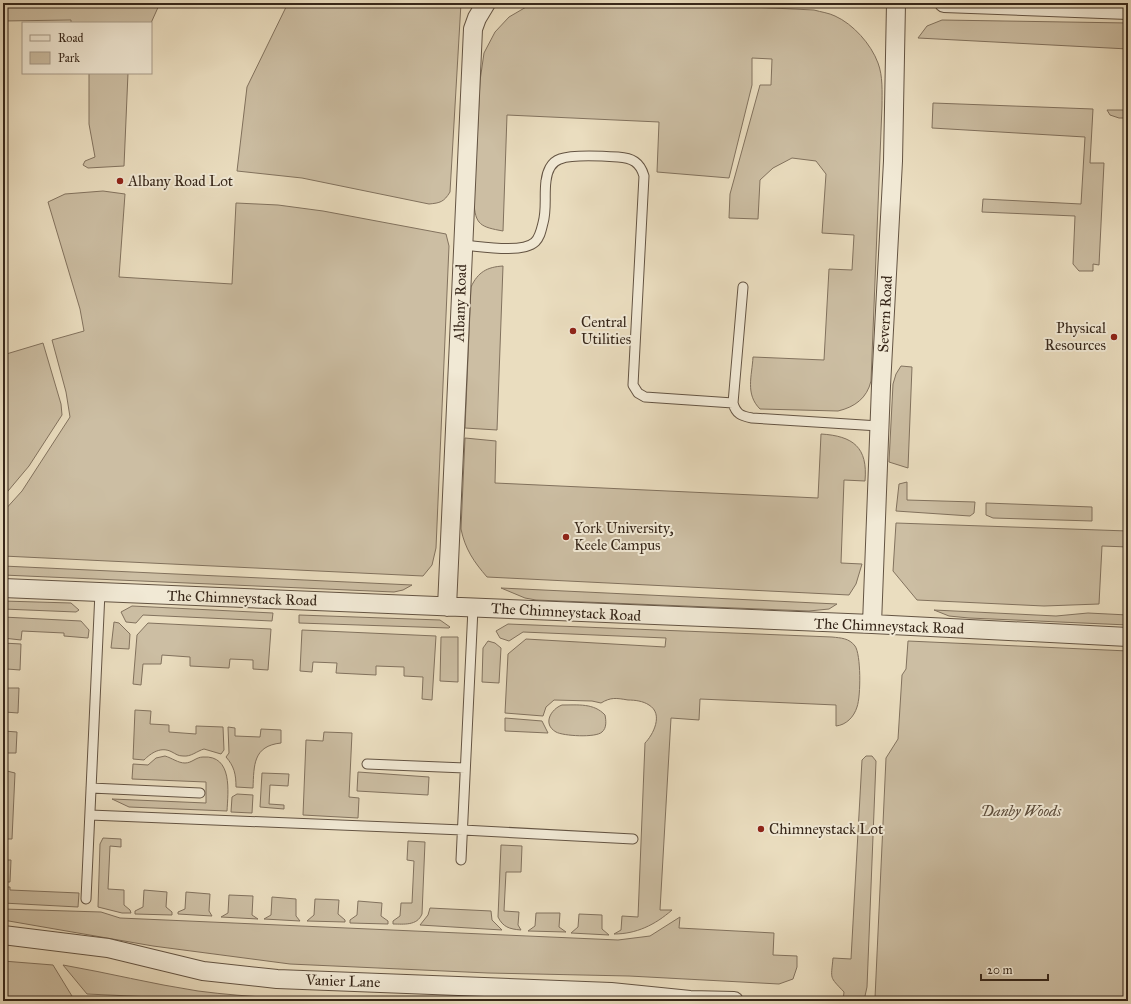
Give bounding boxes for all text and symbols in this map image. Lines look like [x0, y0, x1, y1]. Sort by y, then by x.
legend [22, 22, 152, 74]
text: Road [58, 31, 84, 45]
text: Park [58, 51, 80, 65]
place label: Albany Road Lot [127, 172, 234, 190]
marker: Albany Road Lot [115, 176, 125, 186]
street label: Albany Road [450, 263, 470, 343]
street label: Severn Road [874, 275, 896, 353]
place label: Central Utilities [581, 313, 631, 348]
place label: Physical Resources [1045, 319, 1107, 354]
marker: Central Utilities [568, 326, 578, 336]
marker: Physical Resources [1109, 332, 1119, 342]
place label: York University, Keele Campus [574, 519, 674, 554]
marker: York University, Keele Campus [561, 532, 571, 542]
street label: The Chimneystack Road [167, 586, 318, 610]
street label: The Chimneystack Road [491, 599, 642, 625]
street label: The Chimneystack Road [814, 614, 965, 638]
park label: Danby Woods [981, 802, 1062, 820]
place label: Chimneystack Lot [769, 820, 884, 838]
marker: Chimneystack Lot [756, 824, 766, 834]
scale bar [981, 956, 1048, 982]
text: 20 m [987, 963, 1013, 977]
street label: Vanier Lane [304, 971, 381, 991]

